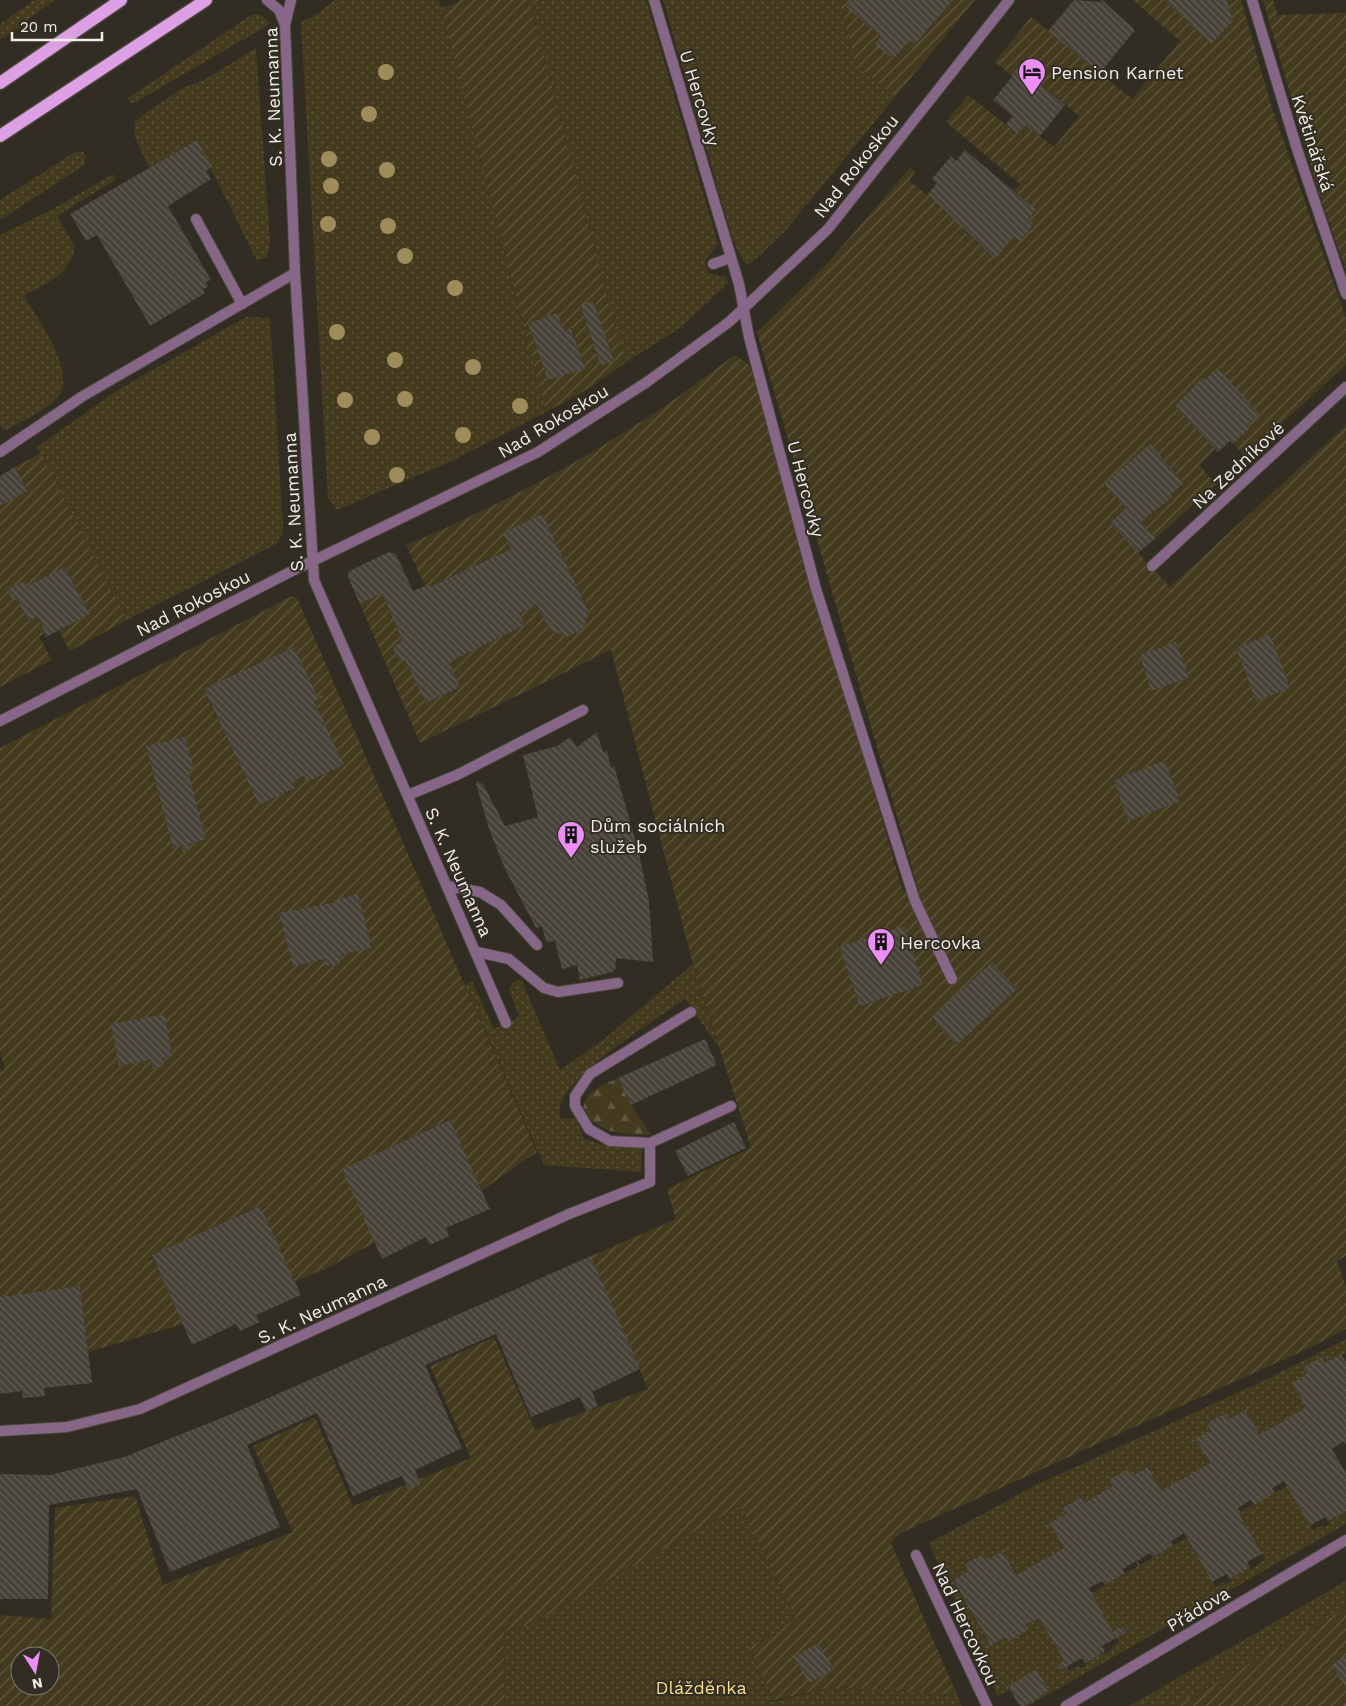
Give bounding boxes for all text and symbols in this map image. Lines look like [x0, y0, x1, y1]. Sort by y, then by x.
scale bar [12, 10, 102, 42]
text: 20 m [20, 18, 58, 36]
street label: S. K. Neumanna [260, 27, 286, 167]
street label: U Hercovky [675, 48, 725, 149]
hotel icon: Pension Karnet [1017, 57, 1047, 96]
place label: Pension Karnet [1051, 62, 1184, 83]
street label: Květinářská [1287, 92, 1339, 194]
street label: Nad Rokoskou [809, 110, 903, 222]
street label: Nad Rokoskou [494, 380, 612, 462]
street label: Na Zedníkové [1188, 417, 1288, 513]
street label: S. K. Neumanna [279, 432, 307, 572]
street label: U Hercovky [783, 438, 829, 540]
street label: Nad Rokoskou [132, 565, 254, 641]
street label: S. K. Neumanna [421, 804, 497, 940]
place label: Dům sociálních služeb [590, 815, 725, 857]
building icon: Dům sociálních služeb [556, 820, 586, 859]
building icon: Hercovka [866, 927, 896, 966]
place label: Hercovka [900, 932, 981, 953]
street label: S. K. Neumanna [254, 1270, 390, 1348]
street label: Nad Hercovkou [928, 1559, 1004, 1689]
street label: Přádova [1163, 1582, 1233, 1636]
north arrow [10, 1646, 60, 1696]
text: N [31, 1675, 44, 1693]
park label: Dlážděnka [655, 1677, 747, 1698]

